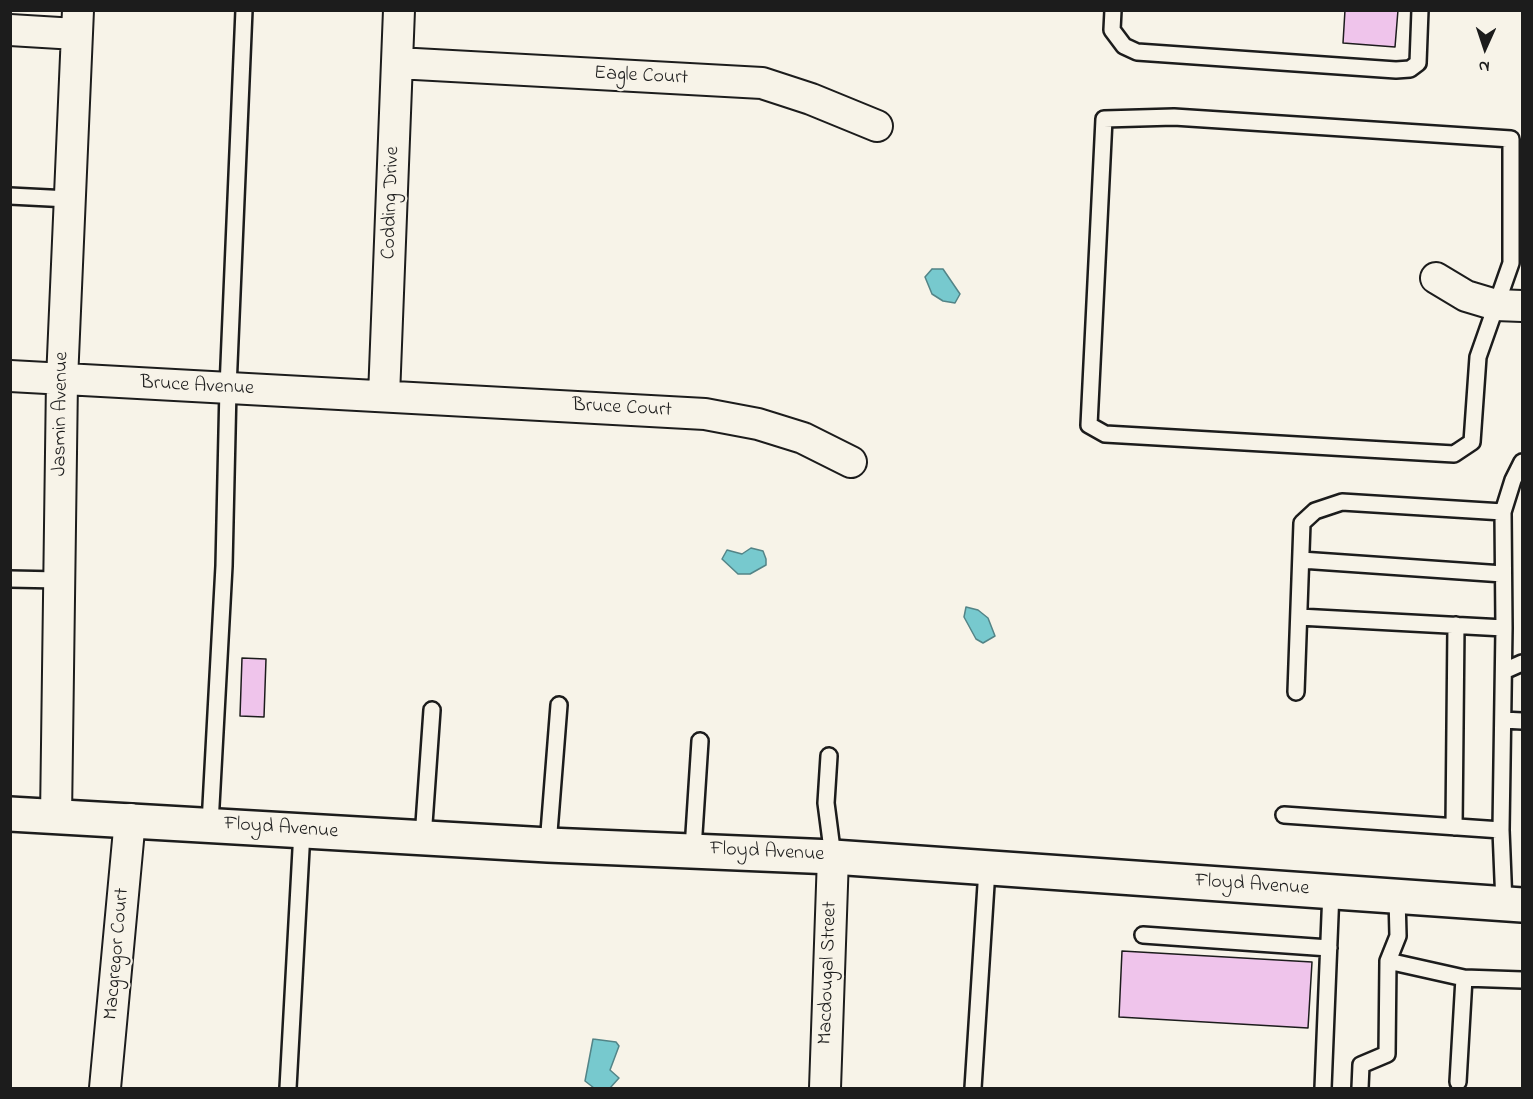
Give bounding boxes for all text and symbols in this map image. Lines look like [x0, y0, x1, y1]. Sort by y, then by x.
north arrow [1455, 18, 1515, 78]
text: N [1478, 54, 1490, 78]
street label: Eagle Court [593, 63, 689, 91]
street label: Codding Drive [378, 146, 406, 260]
street label: Jasmin Avenue [49, 352, 75, 476]
street label: Bruce Avenue [140, 372, 254, 402]
street label: Bruce Court [572, 394, 672, 424]
street label: Floyd Avenue [223, 813, 339, 845]
street label: Floyd Avenue [709, 838, 825, 868]
street label: Floyd Avenue [1194, 870, 1310, 902]
street label: Macgregor Court [100, 887, 136, 1021]
street label: Macdougal Street [815, 901, 843, 1045]

